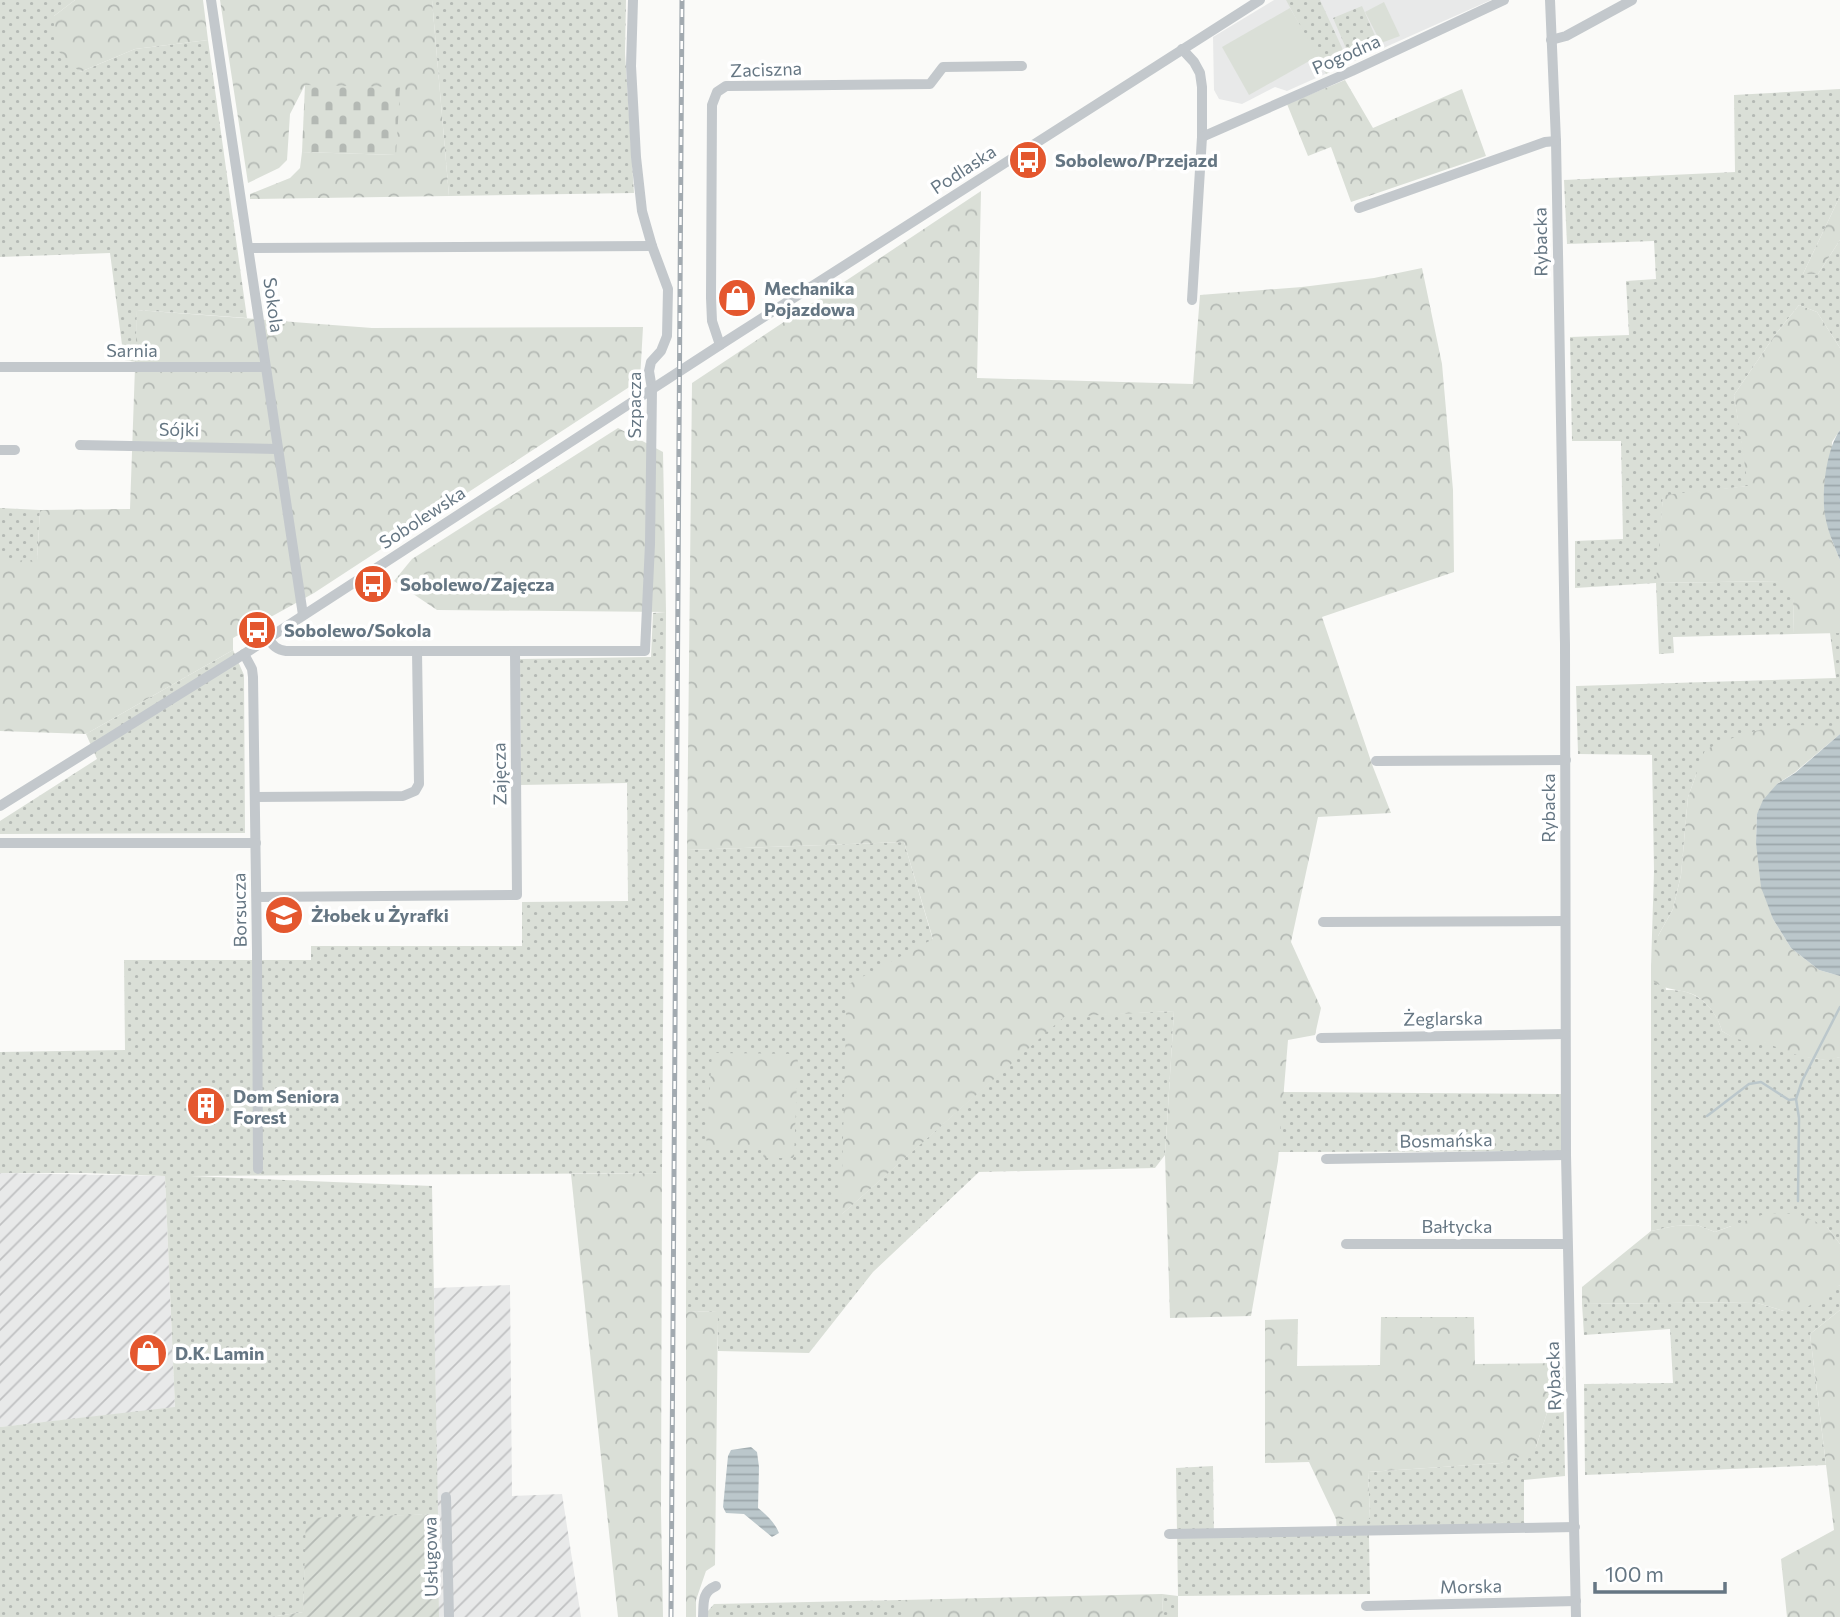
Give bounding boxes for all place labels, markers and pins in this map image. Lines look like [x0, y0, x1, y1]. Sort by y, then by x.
bus stop icon: Sobolewo/Przejazd [1007, 139, 1049, 181]
place label: Sobolewo/Przejazd [1055, 149, 1218, 171]
shop icon: Mechanika Pojazdowa [716, 277, 758, 319]
place label: Mechanika Pojazdowa [764, 277, 855, 320]
bus stop icon: Sobolewo/Zajęcza [352, 563, 394, 605]
place label: Sobolewo/Zajęcza [400, 573, 554, 595]
bus stop icon: Sobolewo/Sokola [236, 609, 278, 651]
place label: Sobolewo/Sokola [284, 619, 431, 641]
school or university icon: Żłobek u Żyrafki [263, 894, 305, 936]
place label: Żłobek u Żyrafki [311, 904, 449, 926]
building icon: Dom Seniora Forest [185, 1085, 227, 1127]
place label: Dom Seniora Forest [233, 1085, 339, 1128]
shop icon: D.K. Lamin [127, 1332, 169, 1374]
place label: D.K. Lamin [175, 1342, 264, 1364]

